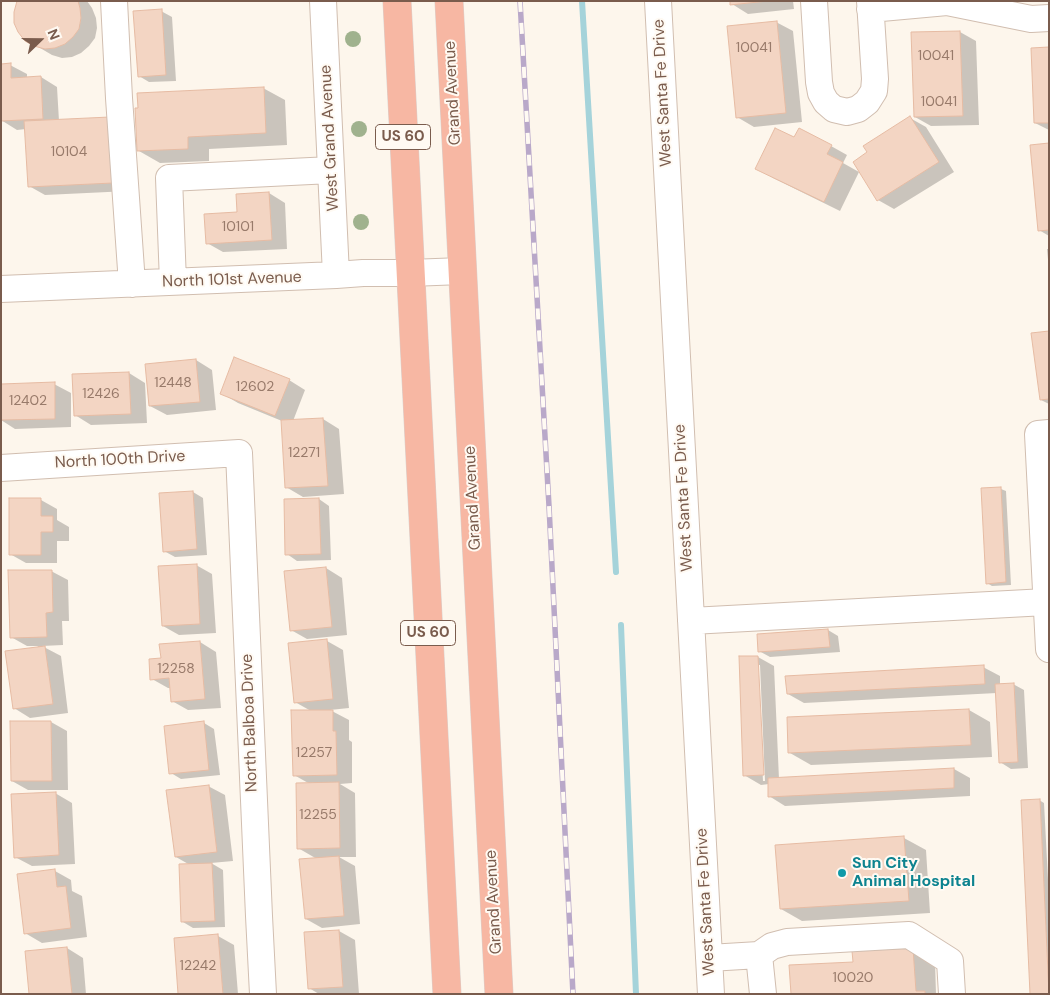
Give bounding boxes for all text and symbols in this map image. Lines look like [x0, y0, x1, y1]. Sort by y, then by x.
north arrow [15, 15, 65, 65]
street label: West Santa Fe Drive [650, 19, 676, 167]
text: N [44, 26, 64, 42]
street label: Grand Avenue [441, 40, 465, 146]
house number: 10041 [736, 40, 772, 56]
house number: 10041 [918, 48, 954, 64]
street label: West Grand Avenue [317, 64, 343, 212]
house number: 10041 [921, 94, 957, 110]
road number: US 60 [376, 124, 430, 150]
house number: 10104 [51, 144, 87, 160]
house number: 10101 [222, 219, 254, 235]
street label: North 101st Avenue [162, 268, 302, 292]
house number: 12448 [154, 375, 192, 391]
house number: 12602 [236, 379, 274, 395]
house number: 12426 [82, 386, 120, 402]
house number: 12402 [9, 393, 47, 409]
street label: West Santa Fe Drive [671, 424, 697, 572]
house number: 12271 [288, 445, 320, 461]
street label: Grand Avenue [461, 445, 485, 551]
street label: North 100th Drive [54, 447, 186, 473]
road number: US 60 [400, 620, 456, 646]
street label: North Balboa Drive [238, 653, 262, 793]
house number: 12258 [157, 661, 195, 677]
house number: 12257 [296, 745, 332, 761]
house number: 12255 [299, 807, 337, 823]
street label: West Santa Fe Drive [693, 828, 719, 976]
street label: Grand Avenue [482, 849, 506, 955]
place label: Sun City Animal Hospital [852, 854, 975, 892]
marker: Sun City Animal Hospital [836, 867, 848, 879]
house number: 12242 [180, 958, 216, 974]
house number: 10020 [833, 970, 873, 986]

